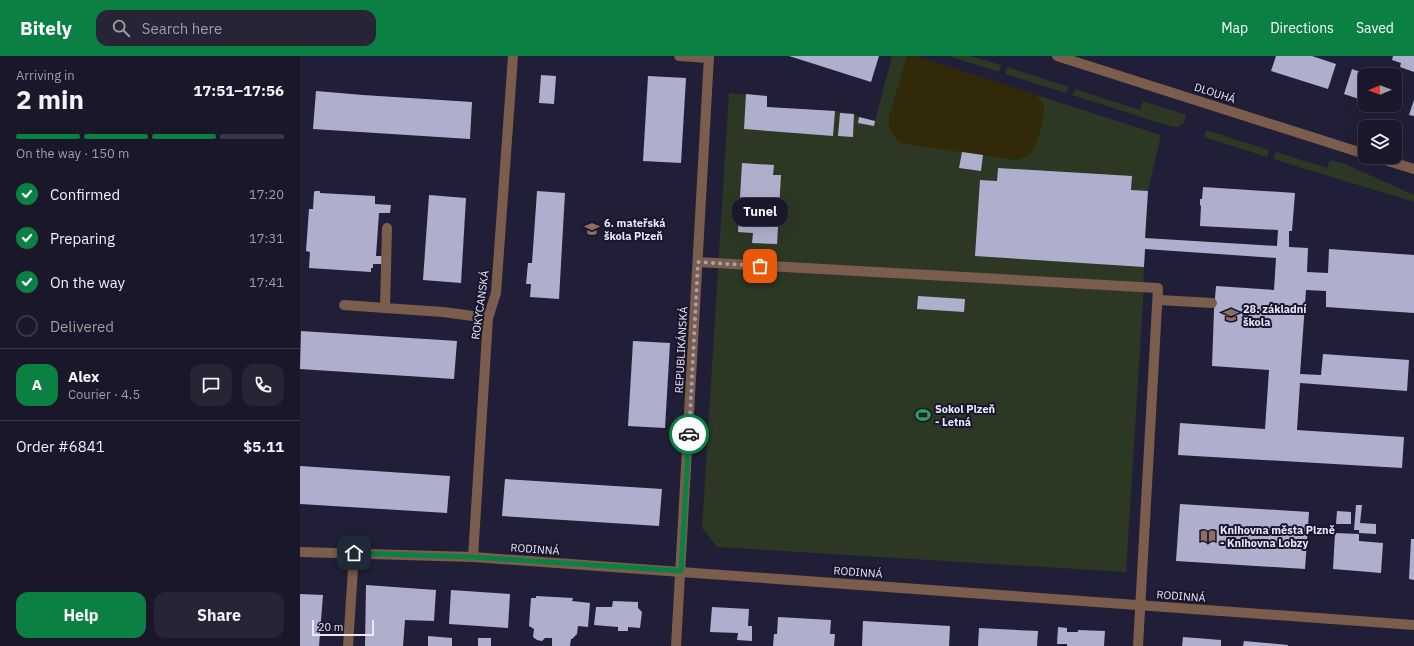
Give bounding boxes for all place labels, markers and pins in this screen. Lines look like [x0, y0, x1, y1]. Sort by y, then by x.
callout: Tunel [732, 198, 788, 226]
place label: 6. mateřská škola Plzeň [604, 216, 666, 243]
school or university icon: 6. mateřská škola Plzeň [583, 220, 601, 238]
pin [743, 249, 777, 283]
place label: 28. základní škola [1243, 302, 1307, 329]
school or university icon: 28. základní škola [1222, 306, 1240, 324]
place label: Sokol Plzeň - Letná [935, 402, 995, 429]
sports icon: Sokol Plzeň - Letná [914, 406, 932, 424]
place label: Knihovna města Plzně - Knihovna Lobzy [1220, 523, 1335, 550]
library icon: Knihovna města Plzně - Knihovna Lobzy [1199, 527, 1217, 545]
pin [337, 536, 371, 570]

